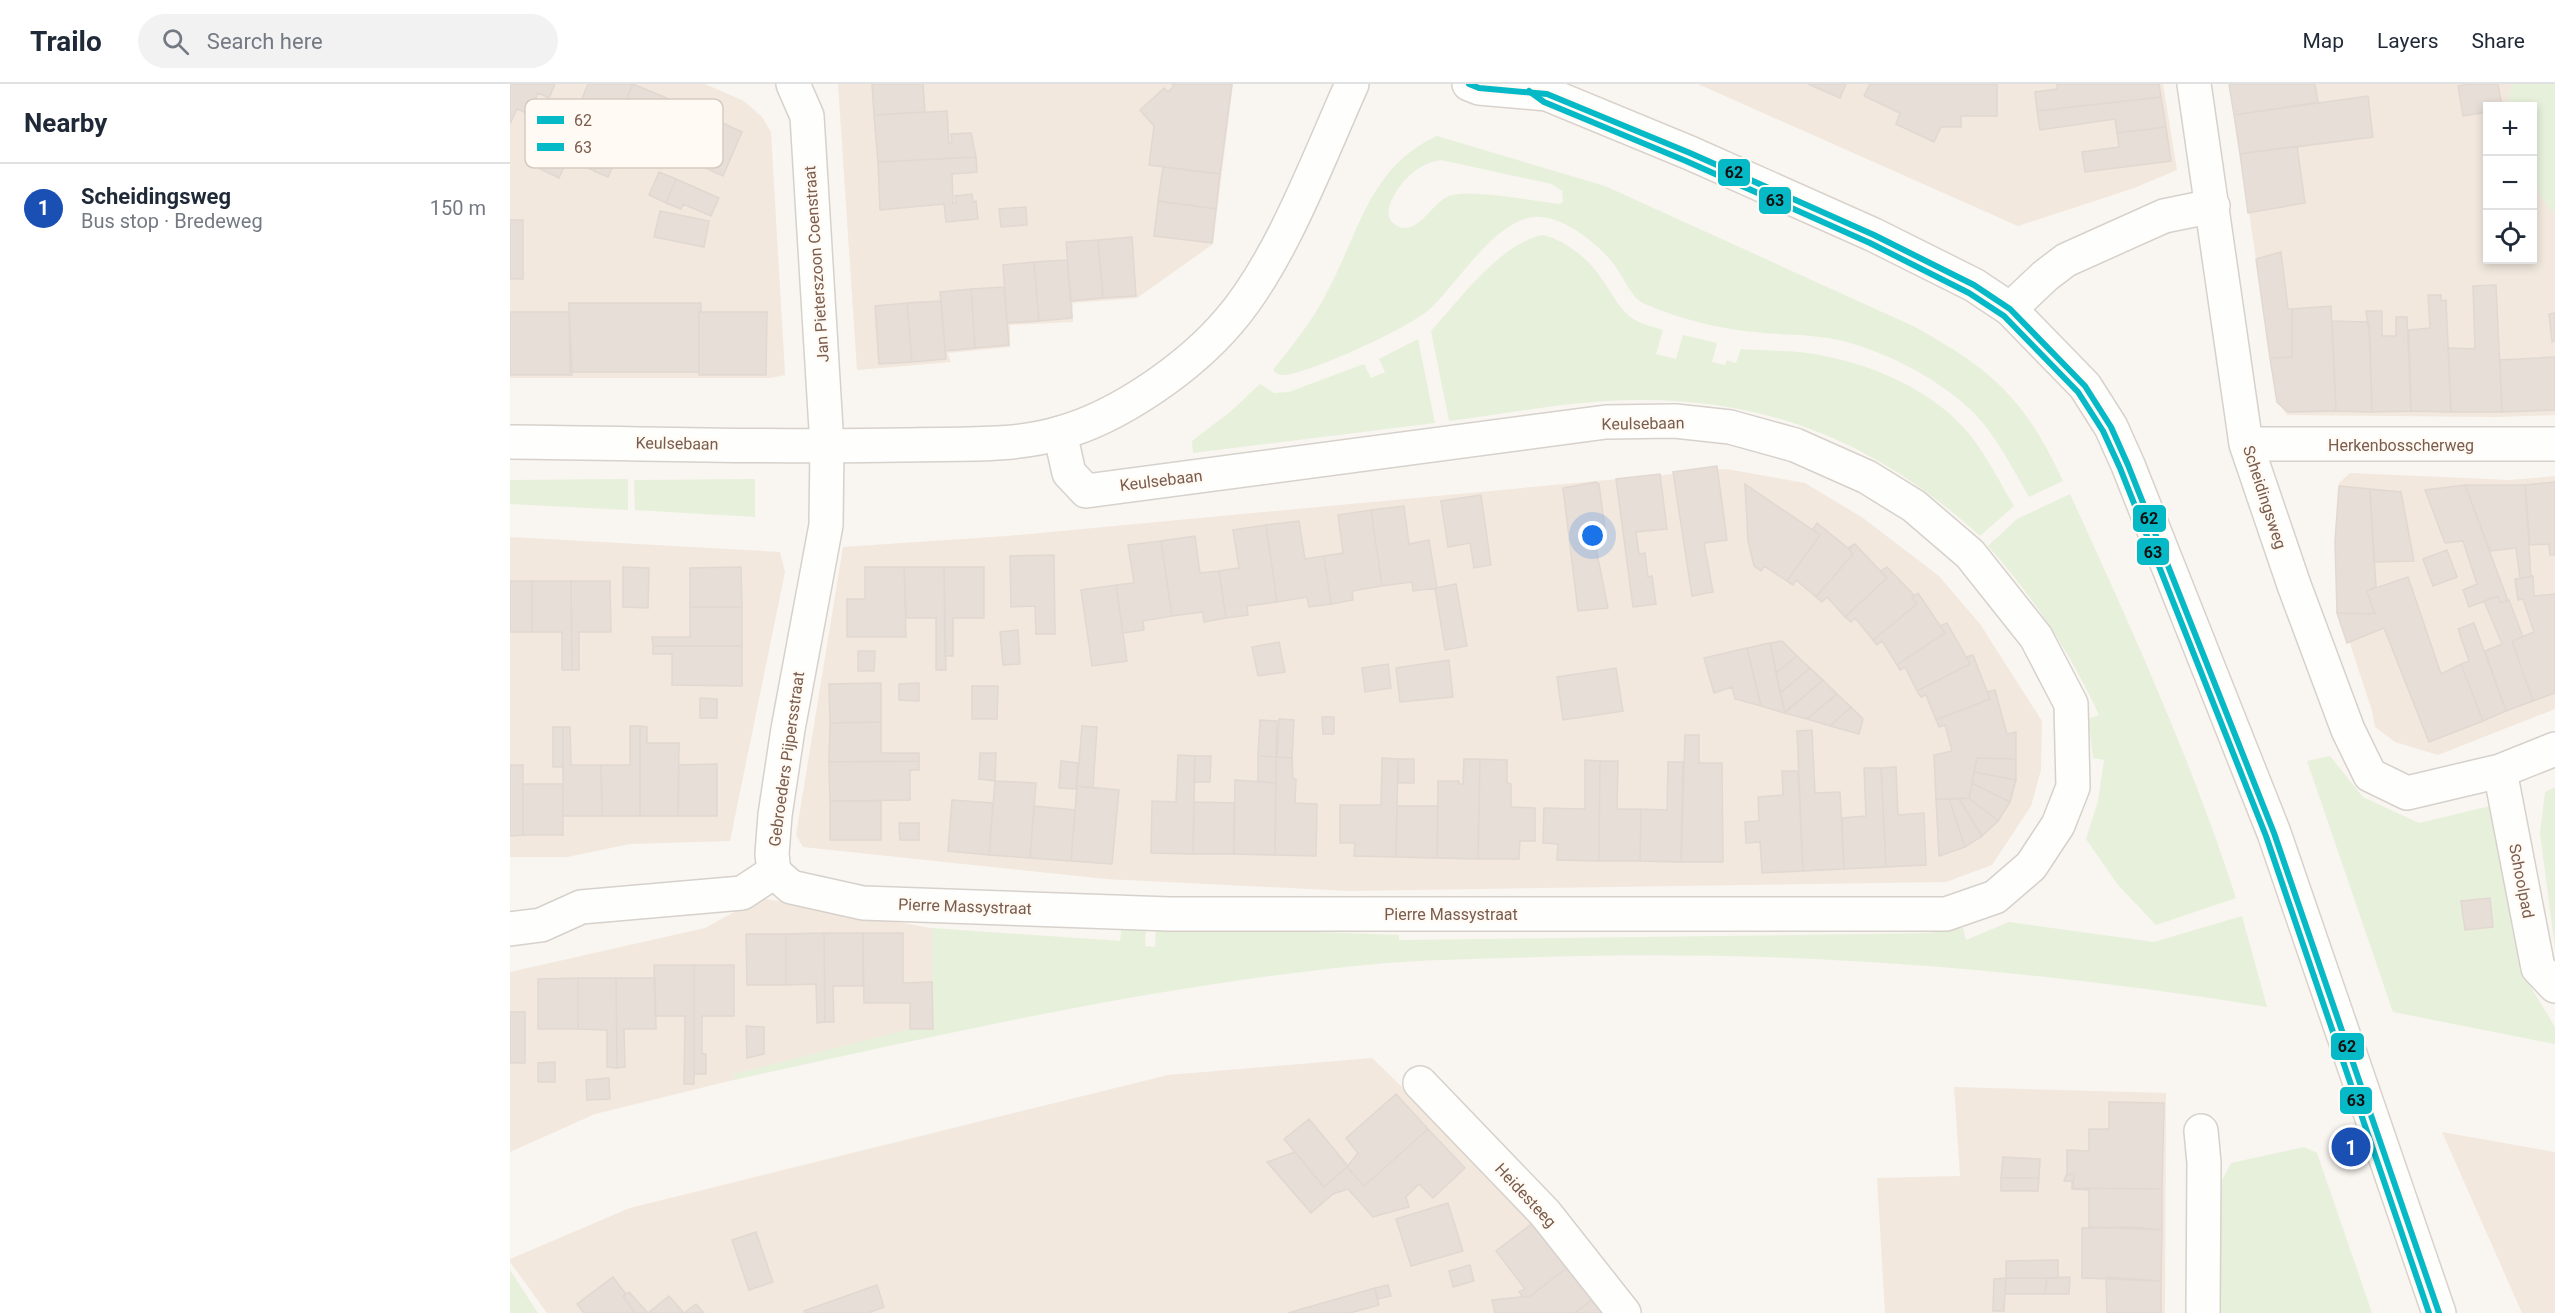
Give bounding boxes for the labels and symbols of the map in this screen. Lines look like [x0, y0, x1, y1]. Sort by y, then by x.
legend [525, 99, 723, 168]
text: 62 [574, 111, 592, 130]
text: 63 [574, 138, 592, 157]
line badge: 62 [1717, 158, 1751, 187]
text: 62 [1725, 163, 1743, 182]
street label: Jan Pieterszoon Coenstraat [800, 165, 833, 363]
line badge: 63 [1758, 186, 1792, 215]
text: 63 [1766, 191, 1784, 210]
street label: Keulsebaan [1601, 413, 1685, 434]
street label: Keulsebaan [635, 433, 719, 454]
street label: Herkenbosscherweg [2328, 436, 2474, 455]
street label: Scheidingsweg [2239, 443, 2290, 551]
street label: Keulsebaan [1119, 466, 1203, 495]
line badge: 62 [2132, 504, 2167, 533]
text: 62 [2140, 509, 2158, 528]
your location [1578, 521, 1607, 550]
line badge: 63 [2136, 537, 2170, 566]
text: 63 [2144, 543, 2162, 562]
street label: Gebroeders Pijpersstraat [765, 670, 808, 848]
street label: Schoolpad [2505, 842, 2538, 920]
street label: Pierre Massystraat [898, 895, 1032, 918]
street label: Pierre Massystraat [1384, 905, 1518, 924]
line badge: 62 [2330, 1032, 2365, 1061]
text: 62 [2338, 1037, 2356, 1056]
line badge: 63 [2339, 1086, 2373, 1115]
text: 63 [2347, 1091, 2365, 1110]
pin: 1 [2332, 1124, 2370, 1170]
street label: Heidesteeg [1491, 1159, 1560, 1231]

